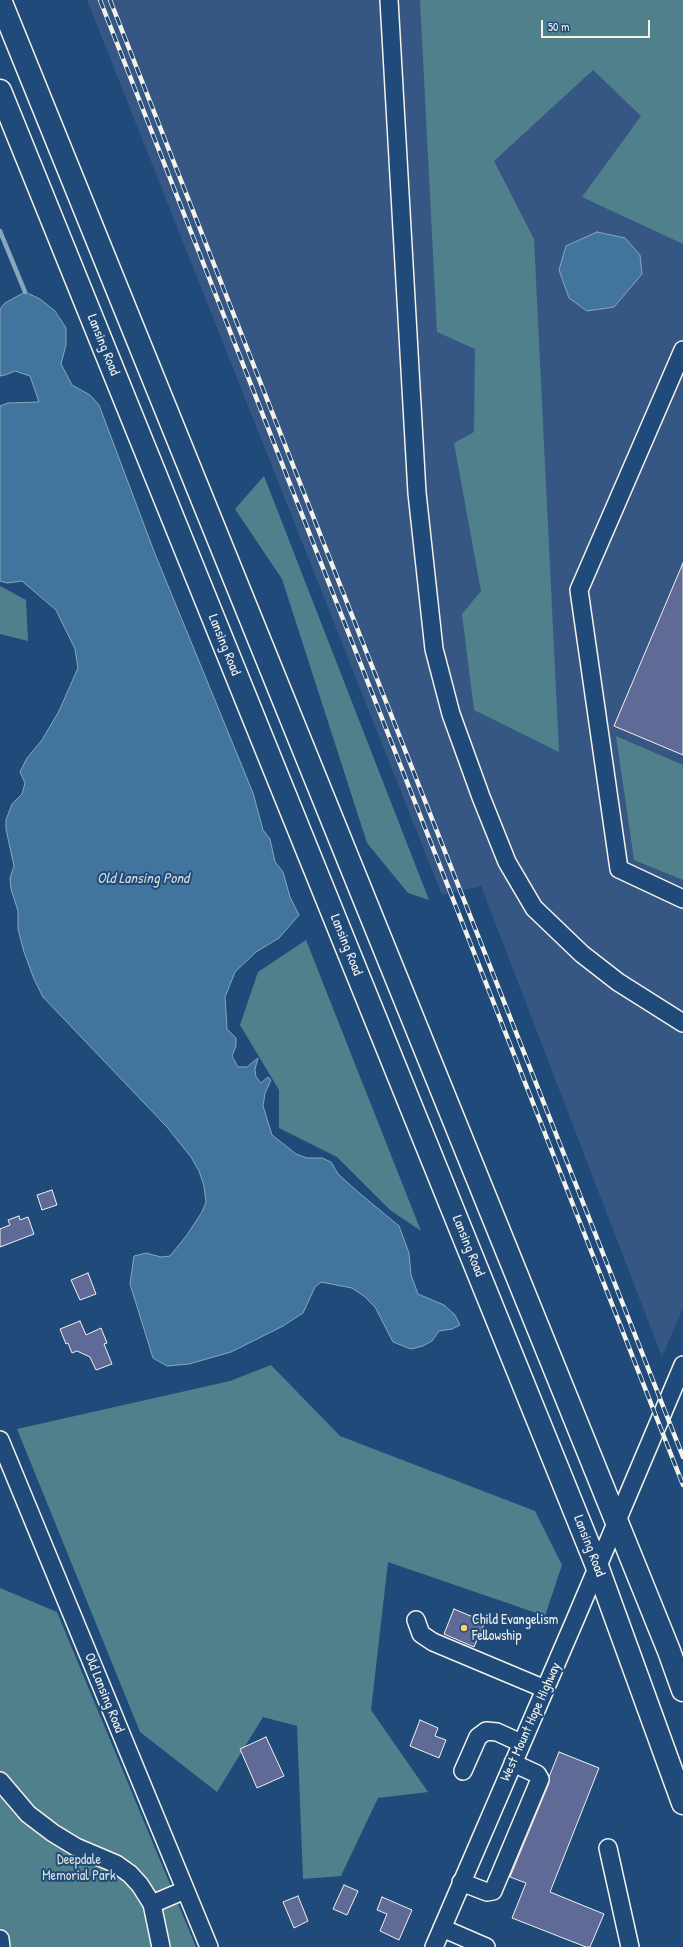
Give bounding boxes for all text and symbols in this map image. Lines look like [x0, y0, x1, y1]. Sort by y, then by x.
scale bar [543, 12, 652, 38]
text: 50 m [548, 18, 569, 35]
street label: Lansing Road [83, 312, 123, 378]
street label: Lansing Road [204, 612, 244, 678]
water label: Old Lansing Pond [97, 870, 189, 888]
street label: Lansing Road [326, 912, 366, 978]
street label: Lansing Road [448, 1213, 488, 1279]
street label: Lansing Road [570, 1513, 608, 1579]
place label: Child Evangelism Fellowship [472, 1612, 558, 1644]
marker: Child Evangelism Fellowship [459, 1623, 469, 1633]
street label: Old Lansing Road [80, 1651, 128, 1735]
street label: West Mount Hope Highway [497, 1660, 565, 1784]
park label: Deepdale Memorial Park [42, 1852, 116, 1884]

